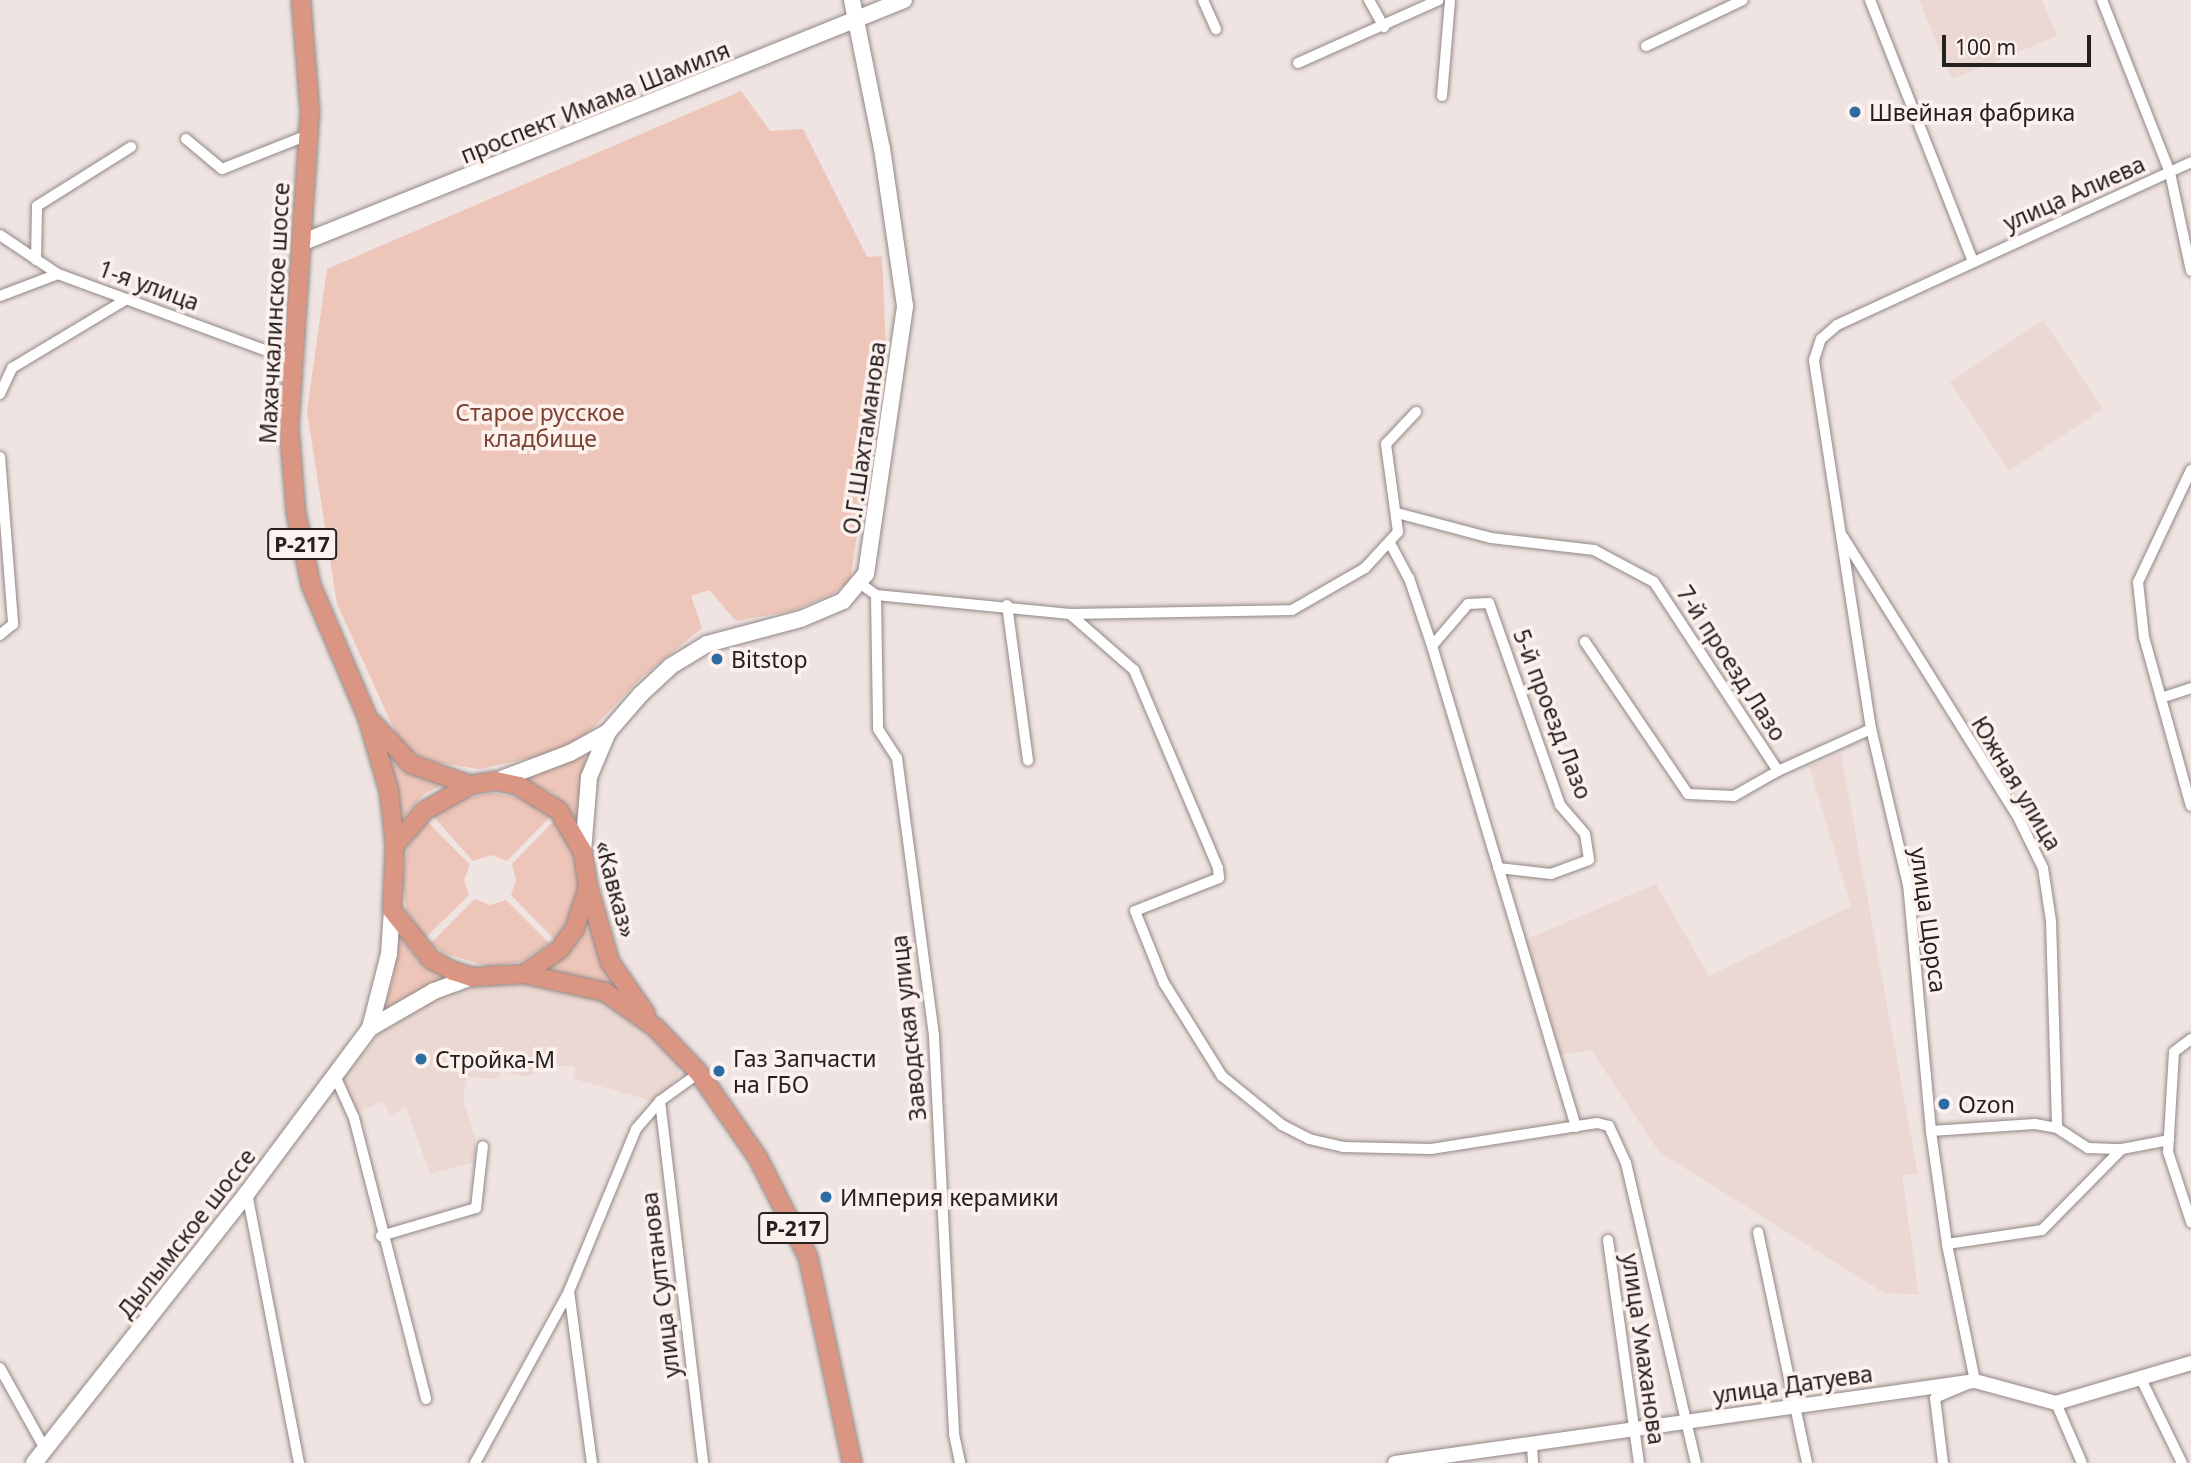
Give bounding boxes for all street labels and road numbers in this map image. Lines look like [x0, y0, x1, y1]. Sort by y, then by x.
street label: проспект Имама Шамиля [456, 35, 734, 169]
street label: улица Алиева [1999, 149, 2149, 237]
street label: Махачкалинское шоссе [253, 182, 295, 444]
street label: 1-я улица [95, 254, 203, 316]
street label: О.Г.Шахтаманова [837, 340, 891, 536]
road number: Р-217 [267, 526, 337, 562]
street label: 7-й проезд Лазо [1671, 580, 1793, 746]
street label: 5-й проезд Лазо [1508, 625, 1598, 803]
street label: Южная улица [1966, 711, 2068, 855]
street label: «Кавказ» [590, 838, 642, 940]
street label: улица Щорса [1905, 846, 1953, 994]
street label: Заводская улица [885, 934, 931, 1122]
street label: Дылымское шоссе [111, 1143, 261, 1323]
street label: улица Султанова [635, 1191, 685, 1379]
road number: Р-217 [758, 1210, 828, 1246]
street label: улица Умаханова [1617, 1252, 1671, 1446]
street label: улица Датуева [1712, 1359, 1874, 1409]

